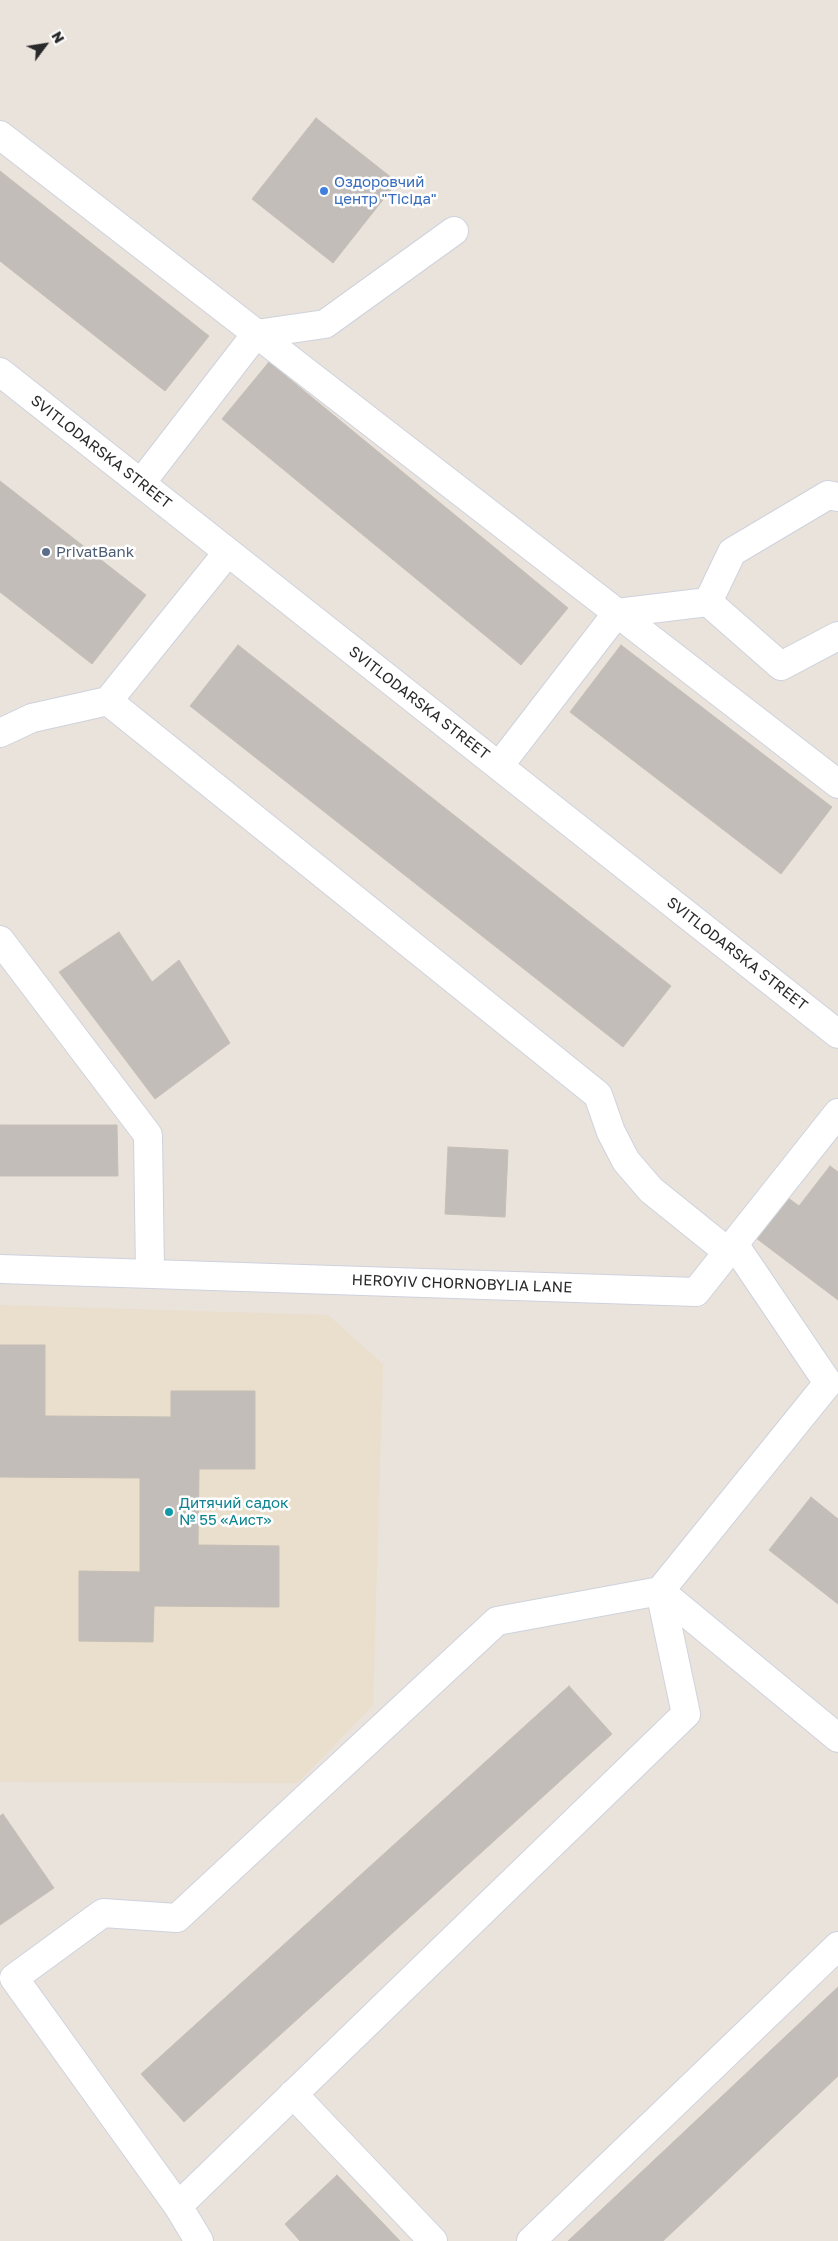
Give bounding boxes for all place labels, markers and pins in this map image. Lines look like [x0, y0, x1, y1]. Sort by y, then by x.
place label: Оздоровчий центр "Тісіда" [334, 173, 437, 208]
marker: Оздоровчий центр "Тісіда" [318, 185, 330, 197]
place label: PrivatBank [56, 543, 134, 561]
marker: PrivatBank [40, 546, 52, 558]
place label: Дитячий садок № 55 «Аист» [179, 1494, 289, 1529]
marker: Дитячий садок № 55 «Аист» [163, 1506, 175, 1518]

